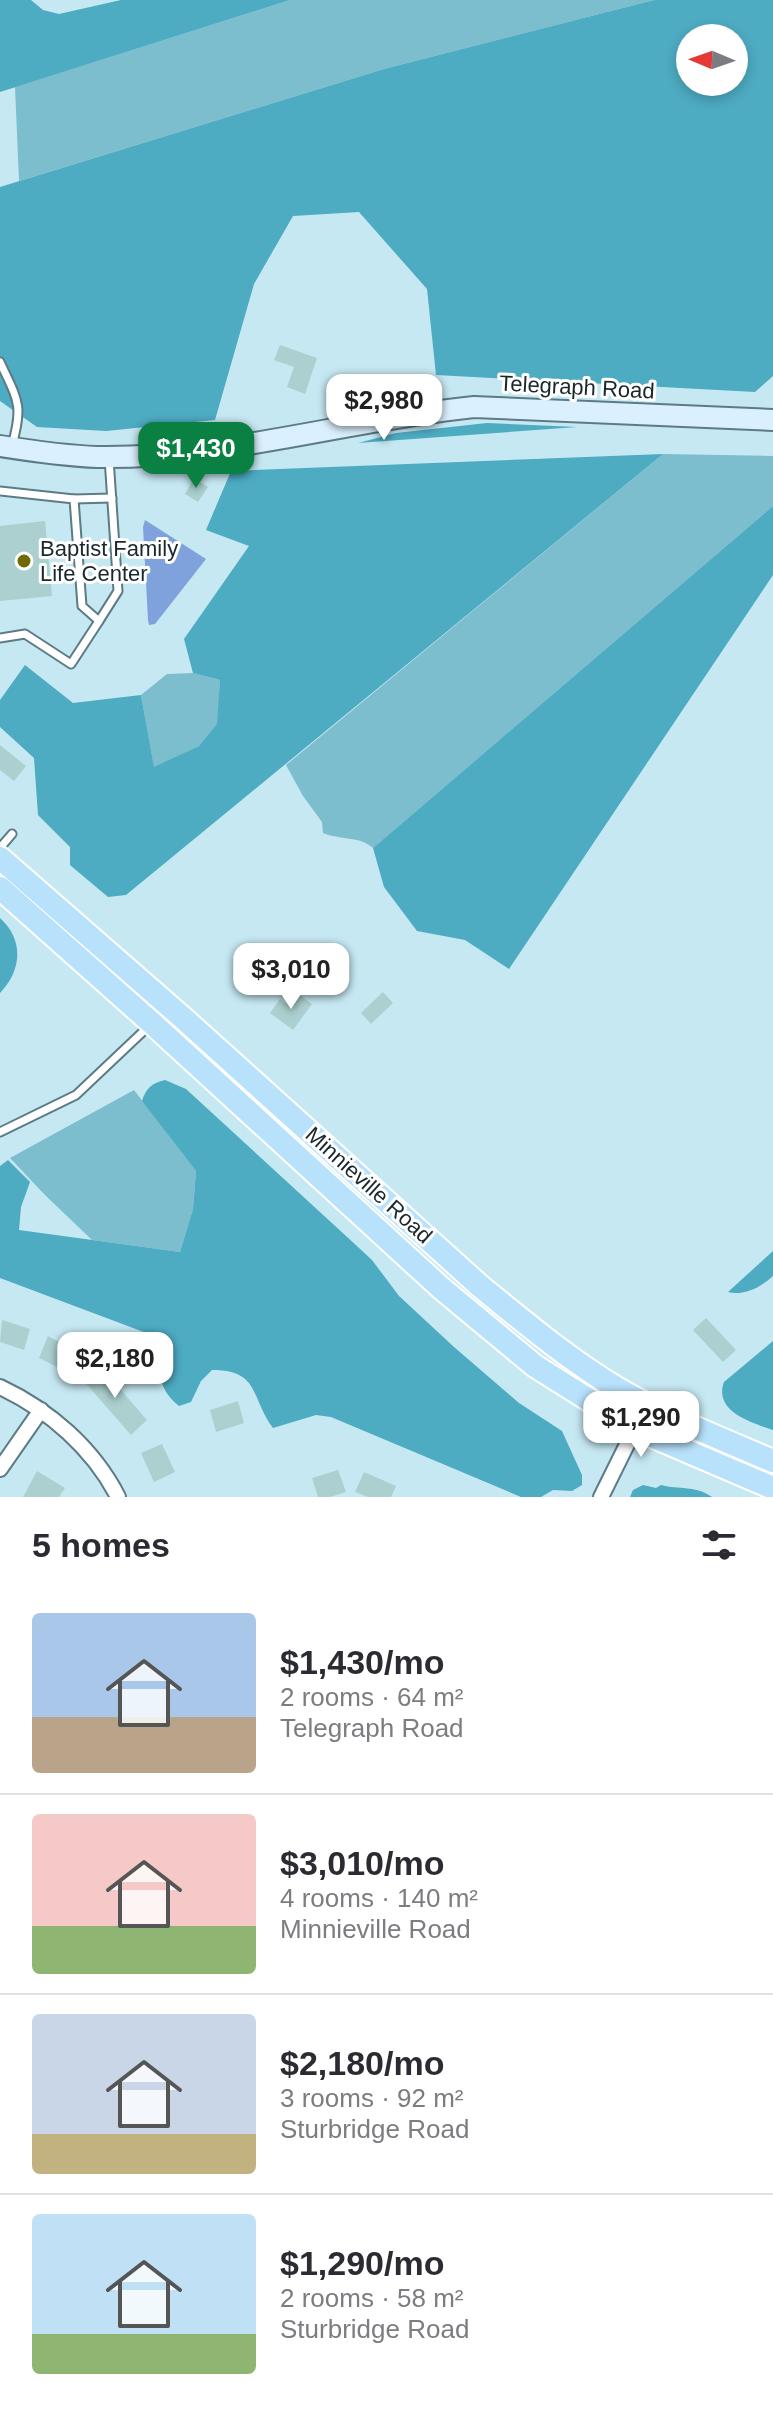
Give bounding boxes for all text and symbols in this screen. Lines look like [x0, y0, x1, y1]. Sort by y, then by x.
north arrow [676, 24, 748, 96]
map controls [676, 24, 748, 96]
street label: Telegraph Road [499, 370, 655, 404]
pin: $2,980 [319, 374, 449, 442]
text: $2,980 [344, 385, 424, 415]
pin: $1,430 [131, 422, 261, 490]
text: $1,430 [156, 433, 236, 463]
place label: Baptist Family Life Center [40, 536, 178, 586]
marker: Baptist Family Life Center [15, 552, 33, 570]
pin: $3,010 [226, 943, 356, 1011]
text: $3,010 [251, 954, 331, 984]
street label: Minnieville Road [301, 1122, 437, 1248]
pin: $2,180 [50, 1332, 180, 1400]
text: $2,180 [75, 1343, 155, 1373]
pin: $1,290 [576, 1391, 706, 1459]
text: $1,290 [601, 1402, 681, 1432]
icon: filters [697, 1523, 741, 1567]
text: 5 homes [32, 1526, 170, 1564]
text: $1,430/mo [280, 1643, 444, 1681]
icon: home [96, 1645, 192, 1741]
text: 2 rooms · 64 m² [280, 1682, 464, 1712]
text: Telegraph Road [280, 1713, 464, 1743]
text: $3,010/mo [280, 1844, 444, 1882]
icon: home [96, 1846, 192, 1942]
text: 4 rooms · 140 m² [280, 1883, 478, 1913]
text: Minnieville Road [280, 1914, 471, 1944]
text: $2,180/mo [280, 2044, 444, 2082]
icon: home [96, 2046, 192, 2142]
text: 3 rooms · 92 m² [280, 2083, 464, 2113]
text: Sturbridge Road [280, 2114, 469, 2144]
text: $1,290/mo [280, 2244, 444, 2282]
icon: home [96, 2246, 192, 2342]
text: 2 rooms · 58 m² [280, 2283, 464, 2313]
text: Sturbridge Road [280, 2314, 469, 2344]

